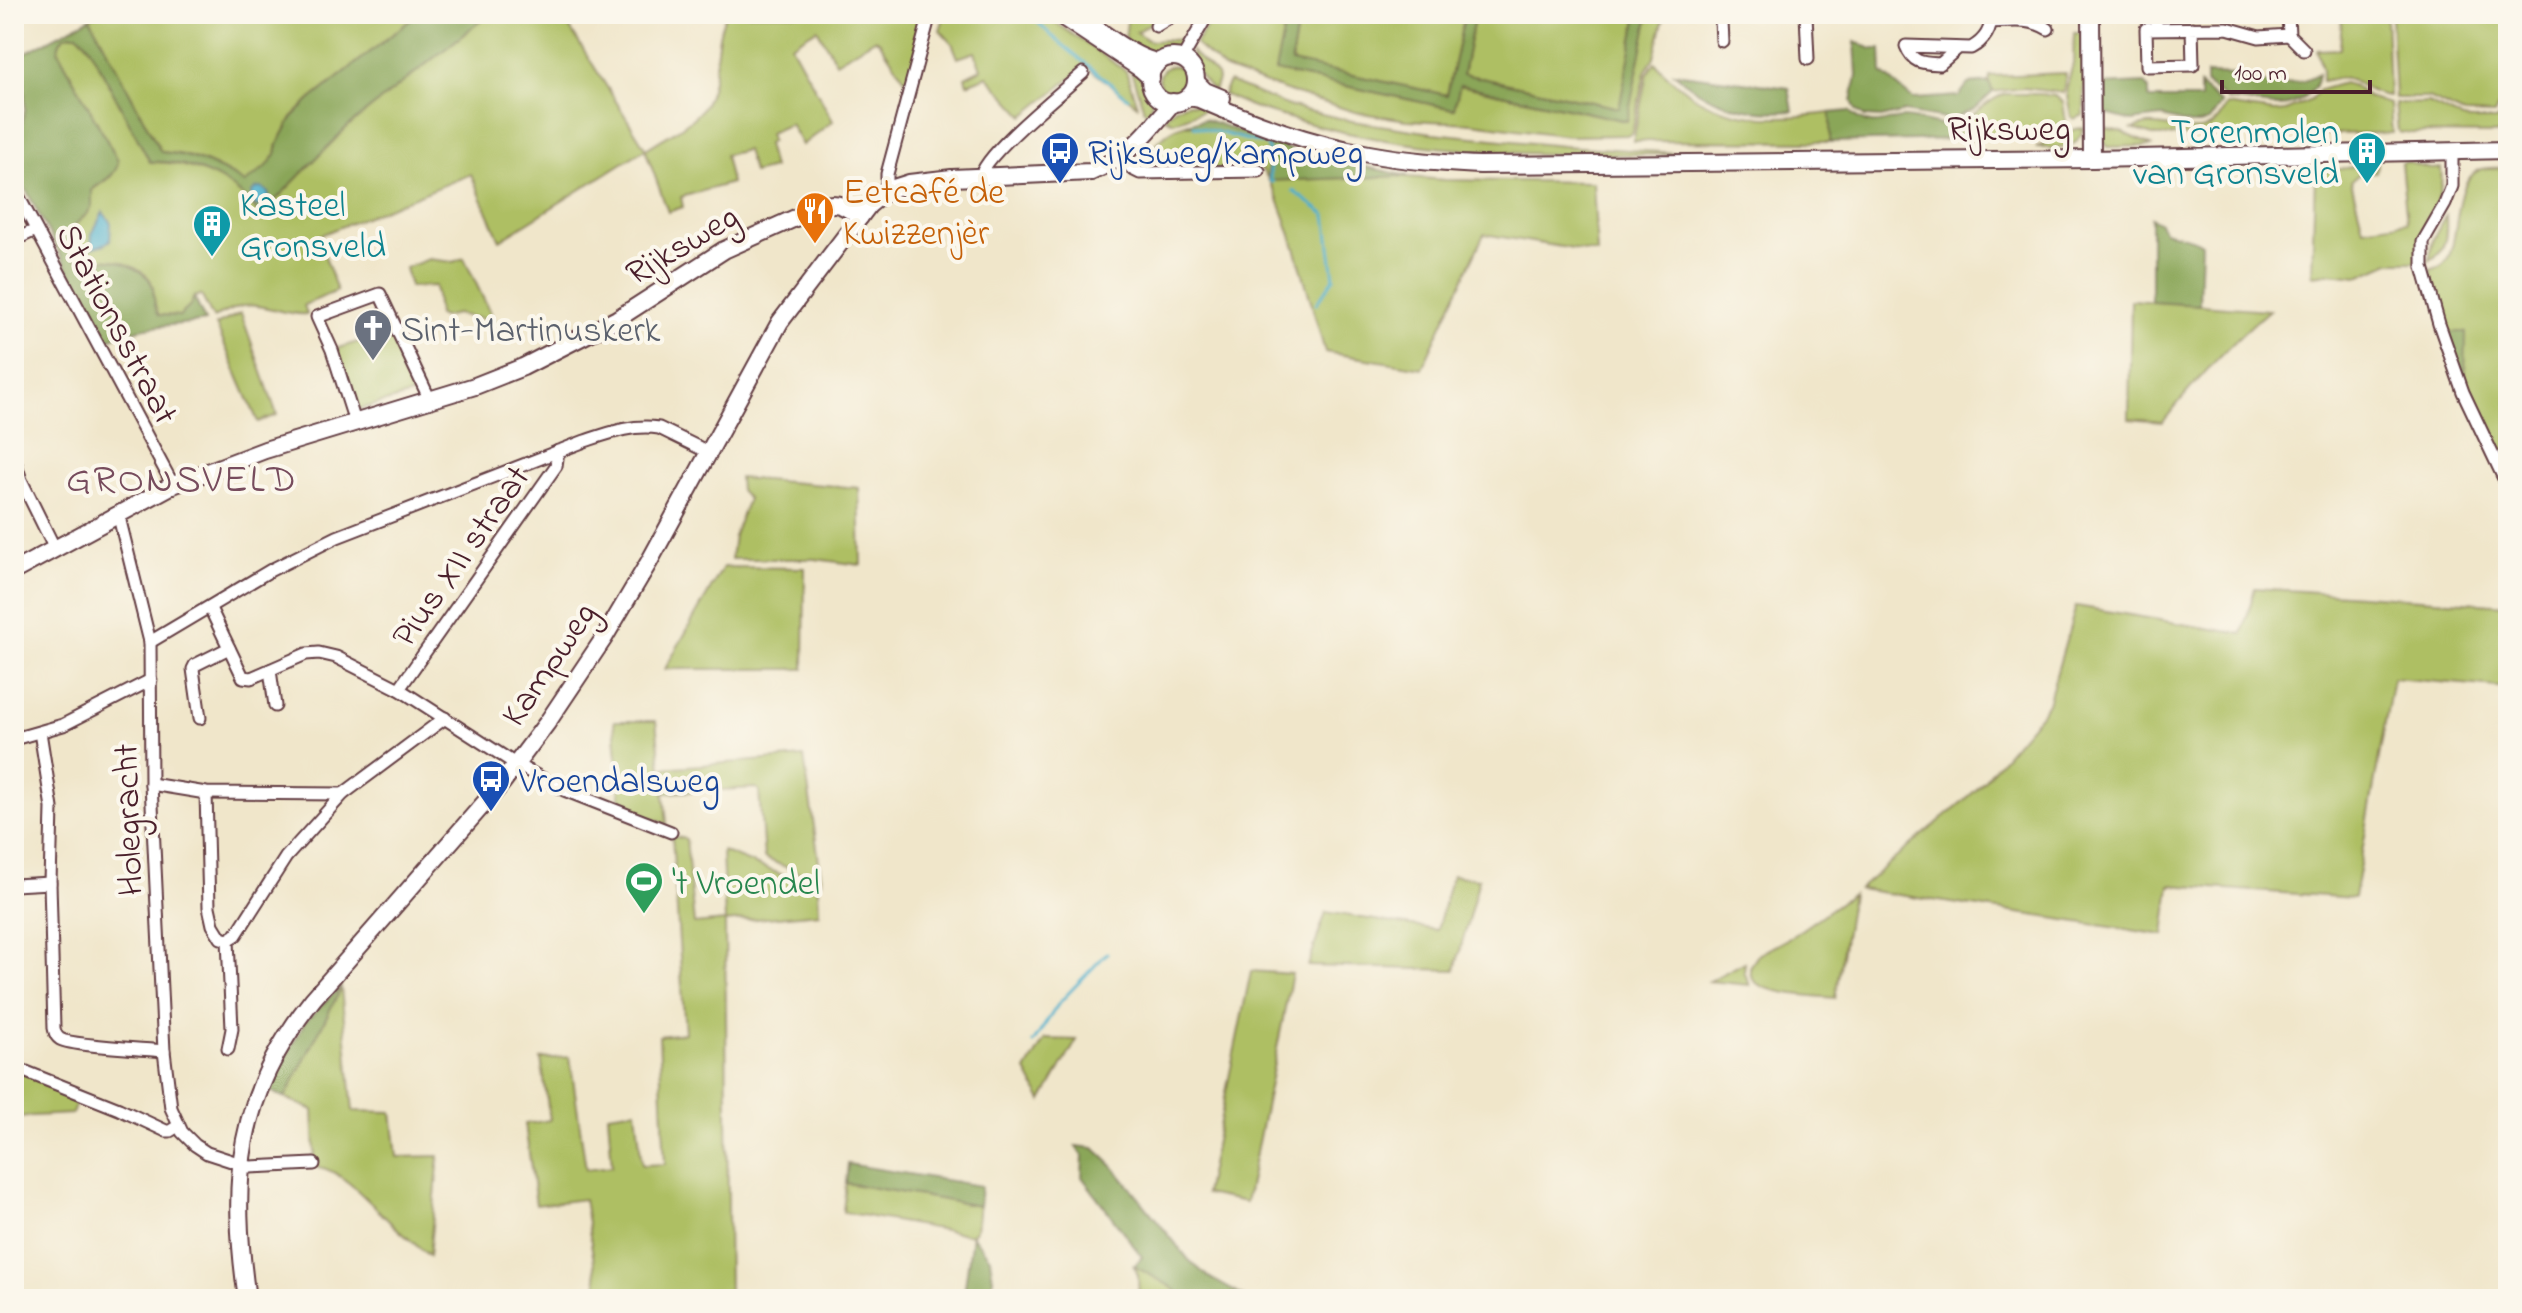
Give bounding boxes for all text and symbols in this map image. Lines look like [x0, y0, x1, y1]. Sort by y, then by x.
scale bar [2222, 44, 2370, 94]
text: 100 m [2234, 57, 2287, 92]
street label: Rijksweg [1947, 105, 2071, 158]
place label: Torenmolen van Gronsveld [2133, 108, 2339, 202]
place label: Rijksweg/Kampweg [1088, 129, 1363, 182]
bus stop icon: Rijksweg/Kampweg [1039, 130, 1081, 185]
building icon: Torenmolen van Gronsveld [2346, 130, 2388, 185]
place label: Eetcafé de Kwizzenjèr [843, 168, 1005, 262]
place label: Kasteel Gronsveld [240, 181, 386, 275]
restaurant icon: Eetcafé de Kwizzenjèr [794, 190, 836, 245]
street label: Rijksweg [617, 192, 750, 301]
building icon: Kasteel Gronsveld [191, 203, 233, 258]
street label: Stationsstraat [40, 215, 190, 435]
place label: Sint-Martinuskerk [401, 306, 661, 359]
church icon: Sint-Martinuskerk [352, 307, 394, 362]
district label: GRONSVELD [66, 452, 298, 511]
street label: Pius XII straat [380, 455, 545, 660]
street label: Kampweg [490, 593, 612, 739]
street label: Holegracht [101, 743, 160, 897]
place label: Vroendalsweg [518, 757, 720, 810]
bus stop icon: Vroendalsweg [470, 758, 512, 813]
place label: 't Vroendel [672, 859, 820, 912]
sports icon: 't Vroendel [623, 860, 665, 915]

